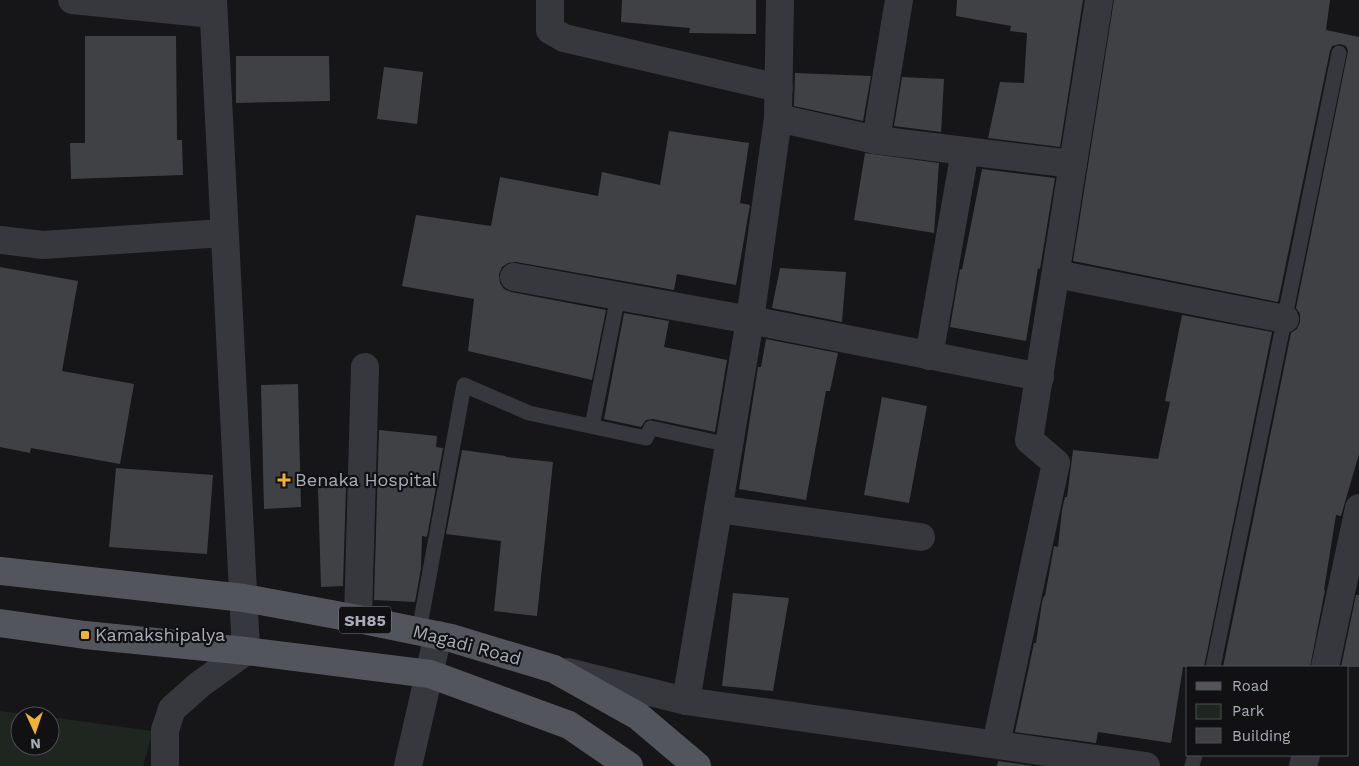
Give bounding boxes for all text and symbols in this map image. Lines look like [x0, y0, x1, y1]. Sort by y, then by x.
place label: Benaka Hospital [295, 469, 438, 490]
marker: Benaka Hospital [277, 473, 291, 487]
road number: SH85 [339, 606, 391, 634]
street label: Magadi Road [411, 620, 524, 669]
place label: Kamakshipalya [95, 624, 225, 645]
marker: Kamakshipalya [79, 629, 91, 641]
legend [1186, 666, 1349, 756]
text: Road [1232, 677, 1269, 695]
text: Park [1232, 702, 1265, 720]
north arrow [10, 706, 60, 756]
text: Building [1232, 727, 1290, 745]
text: N [30, 736, 41, 752]

